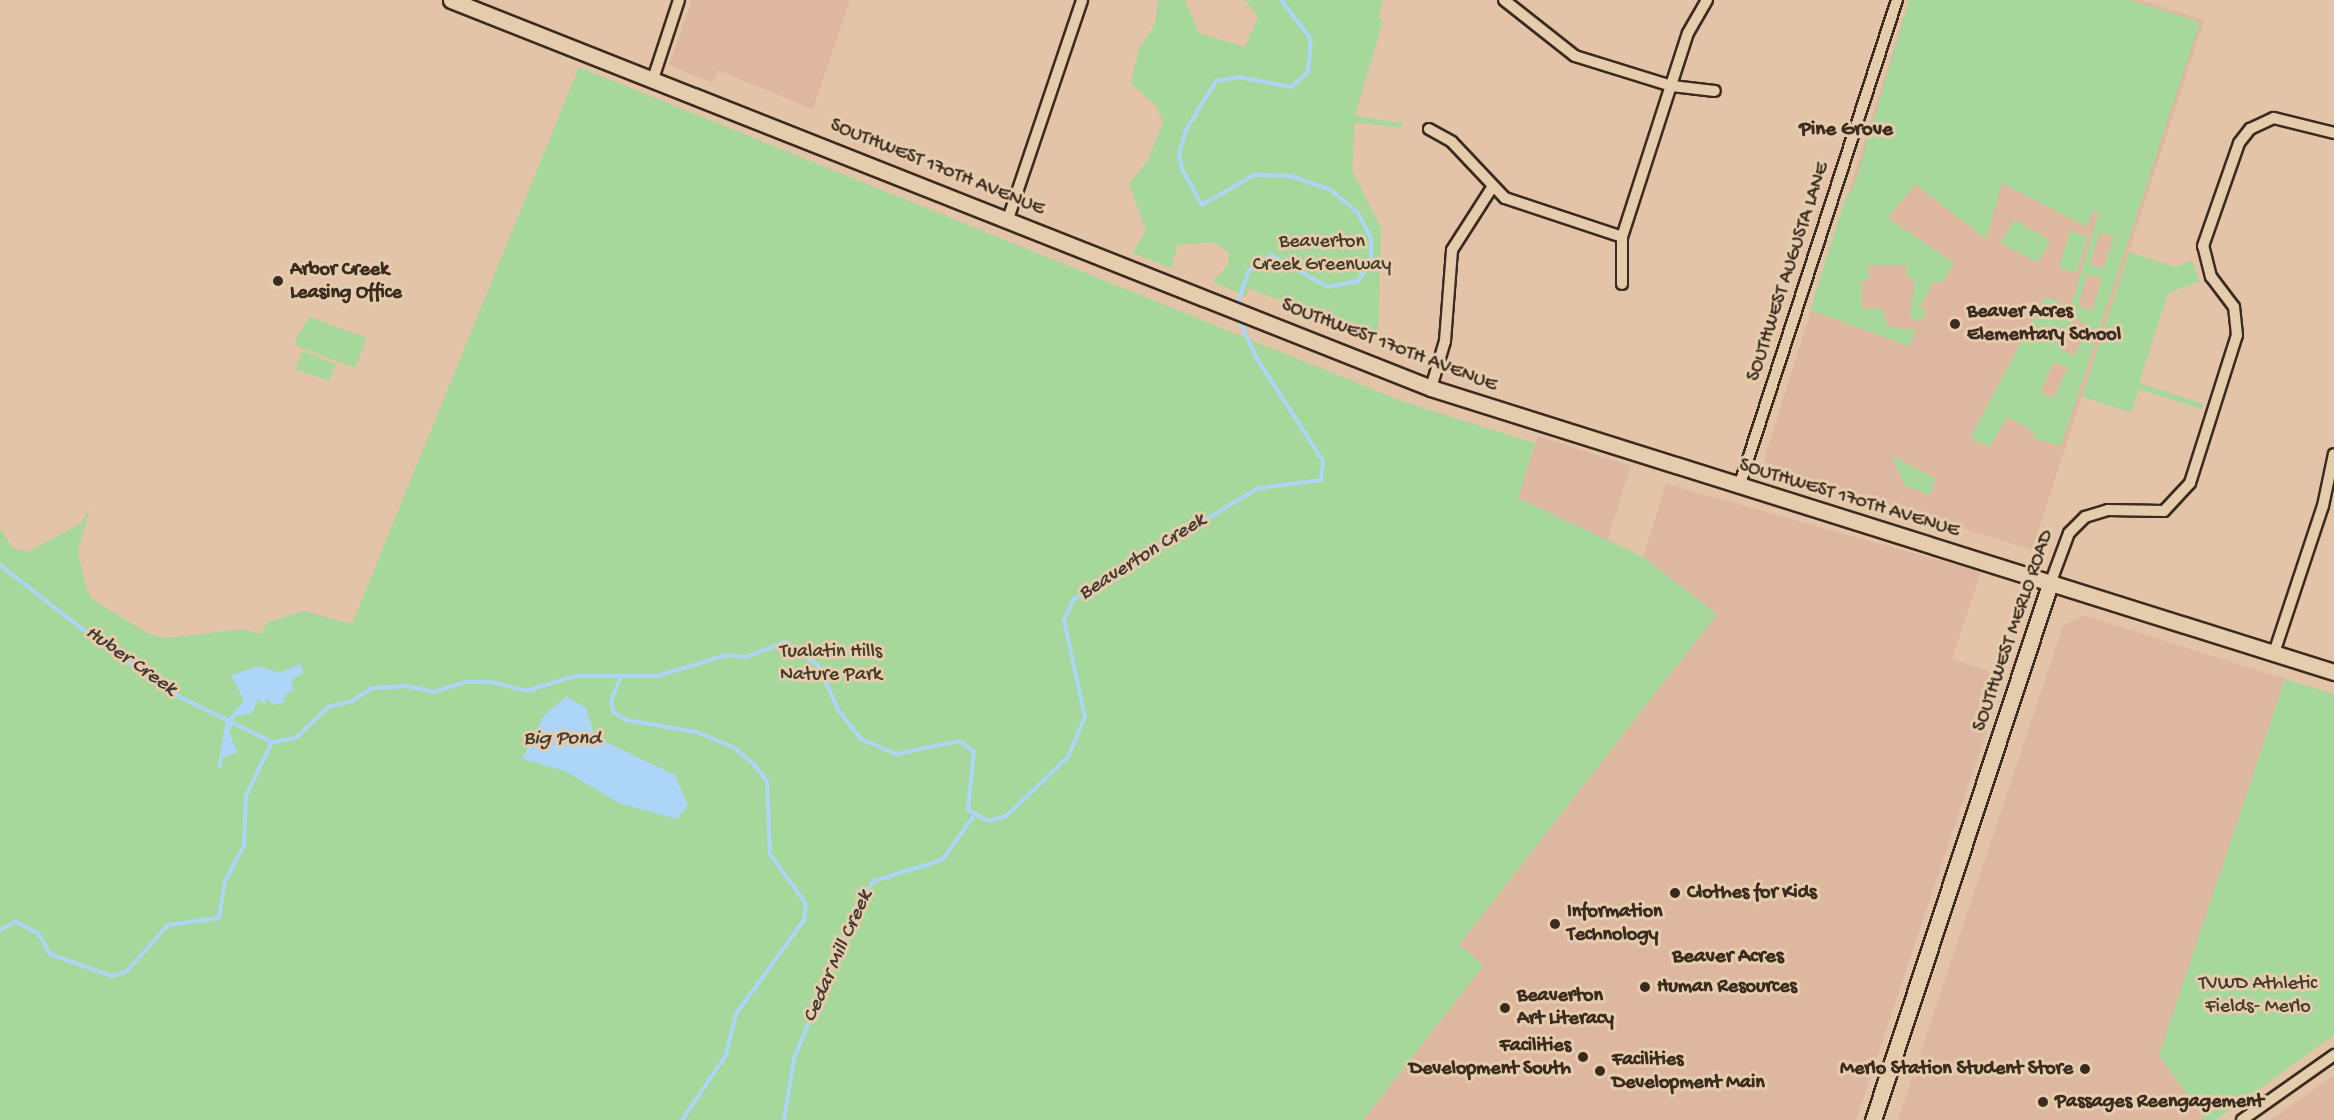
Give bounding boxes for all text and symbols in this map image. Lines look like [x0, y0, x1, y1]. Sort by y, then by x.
street label: SOUTHWEST 170TH AVENUE [826, 114, 1048, 222]
district label: Pine Grove [1799, 118, 1893, 144]
street label: SOUTHWEST AUGUSTA LANE [1742, 159, 1836, 385]
park label: Beaverton Creek Greenway [1253, 231, 1391, 278]
place label: Arbor Creek Leasing Office [290, 258, 402, 305]
marker: Arbor Creek Leasing Office [271, 274, 285, 288]
street label: SOUTHWEST 170TH AVENUE [1278, 294, 1500, 398]
place label: Beaver Acres Elementary School [1967, 300, 2121, 347]
marker: Beaver Acres Elementary School [1948, 317, 1962, 331]
street label: SOUTHWEST 170TH AVENUE [1736, 454, 1962, 544]
water label: Beaverton Creek [1075, 509, 1211, 607]
street label: SOUTHWEST MERLO ROAD [1968, 527, 2060, 735]
water label: Huber Creek [79, 621, 181, 703]
park label: Tualatin Hills Nature Park [780, 640, 882, 687]
water label: Big Pond [524, 727, 600, 753]
place label: Clothes for Kids [1687, 881, 1817, 905]
marker: Clothes for Kids [1668, 886, 1682, 900]
water label: Cedar Mill Creek [799, 887, 879, 1027]
place label: Information Technology [1567, 900, 1663, 947]
marker: Information Technology [1548, 917, 1562, 931]
district label: Beaver Acres [1672, 945, 1784, 971]
park label: TVWD Athletic Fields- Merlo [2199, 973, 2317, 1020]
place label: Human Resources [1657, 975, 1797, 999]
marker: Human Resources [1638, 980, 1652, 994]
place label: Beaverton Art Literacy [1517, 984, 1614, 1031]
marker: Beaverton Art Literacy [1498, 1001, 1512, 1015]
place label: Facilities Development South [1409, 1034, 1571, 1081]
place label: Facilities Development Main [1612, 1048, 1765, 1095]
marker: Facilities Development South [1576, 1050, 1590, 1064]
place label: Merlo Station Student Store [1840, 1057, 2073, 1081]
marker: Merlo Station Student Store [2078, 1062, 2092, 1076]
marker: Facilities Development Main [1593, 1064, 1607, 1078]
place label: Passages Reengagement [2055, 1090, 2264, 1114]
marker: Passages Reengagement [2036, 1095, 2050, 1109]

